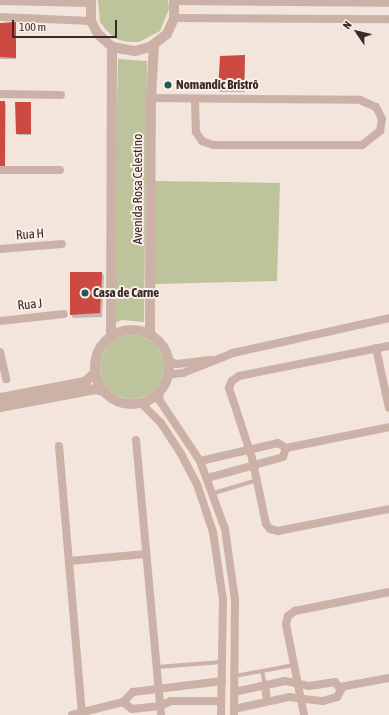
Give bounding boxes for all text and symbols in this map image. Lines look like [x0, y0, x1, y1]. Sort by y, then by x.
scale bar [14, 12, 119, 38]
north arrow [337, 12, 377, 52]
text: N [340, 19, 354, 31]
text: 100 m [19, 20, 46, 34]
place label: Nomandic Bristrô [176, 77, 258, 93]
marker: Nomandic Bristrô [163, 80, 173, 90]
street label: Avenida Rosa Celestino [130, 134, 146, 244]
street label: Rua H [15, 226, 45, 244]
place label: Casa de Carne [93, 285, 159, 301]
marker: Casa de Carne [80, 288, 90, 298]
street label: Rua J [17, 296, 43, 314]

